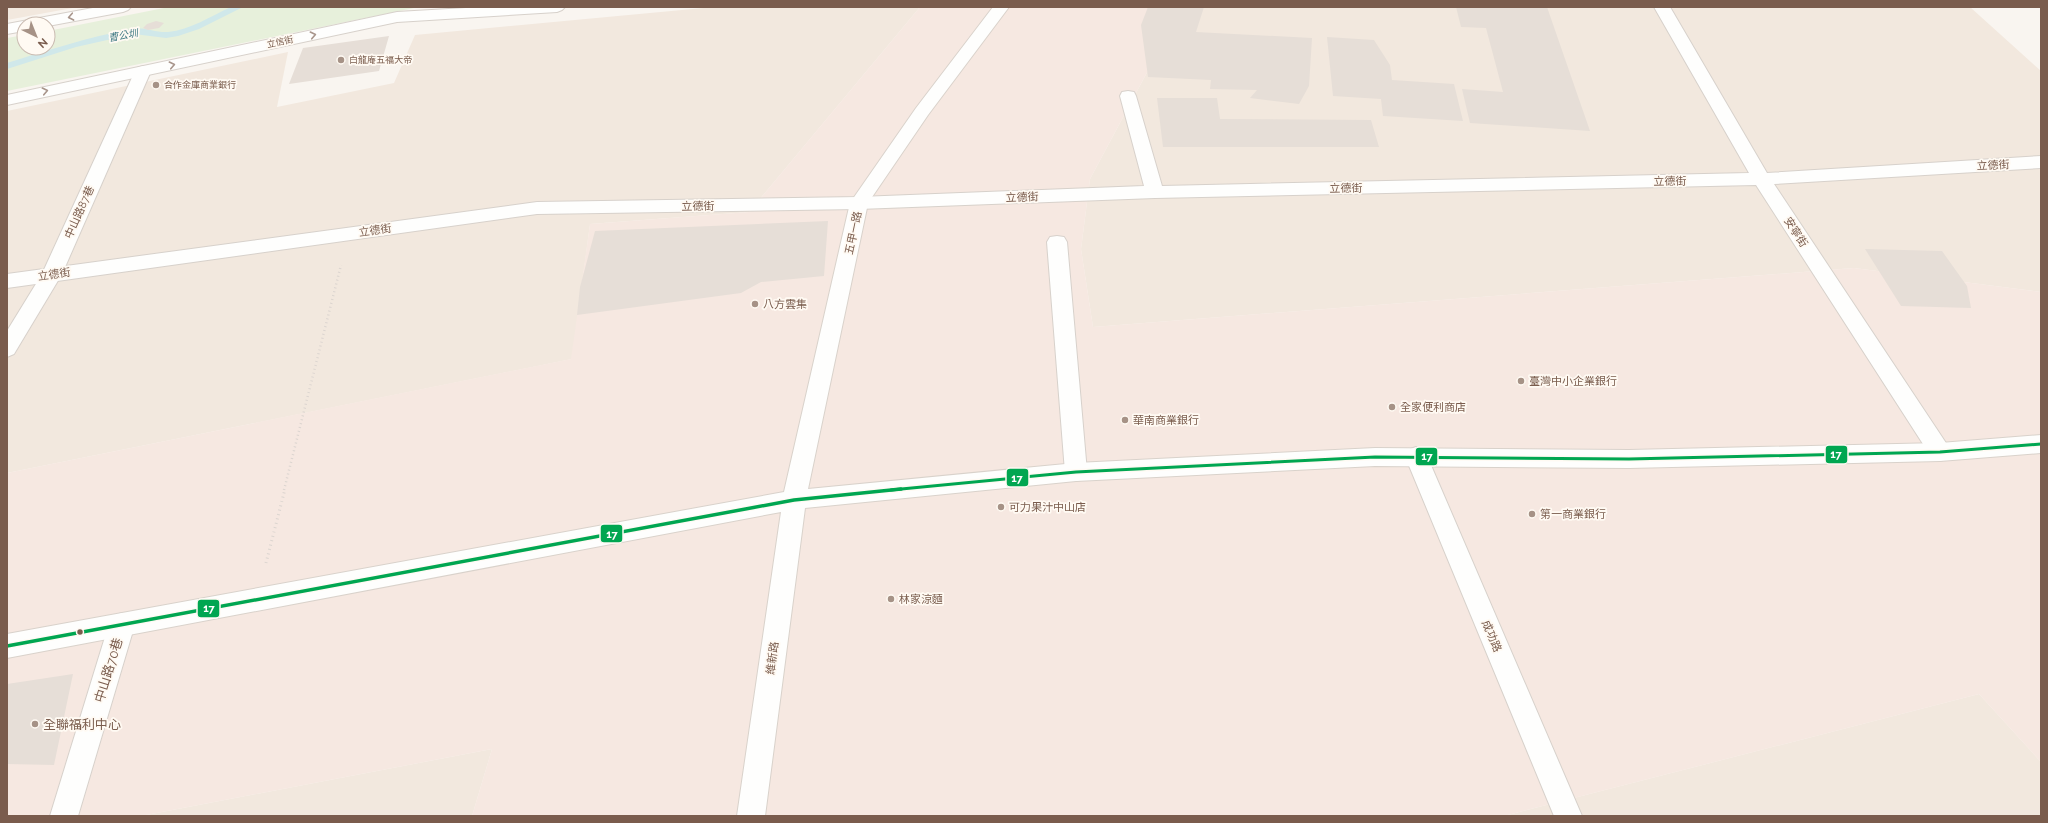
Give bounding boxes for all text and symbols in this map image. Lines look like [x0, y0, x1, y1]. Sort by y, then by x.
one-way arrow [68, 12, 74, 20]
north arrow [16, 16, 56, 56]
water label: 曹公圳 [107, 27, 141, 44]
one-way arrow [310, 31, 316, 39]
street label: 立信街 [266, 34, 294, 50]
text: N [35, 35, 50, 51]
place label: 白龍庵五福大帝 [349, 54, 412, 65]
marker: 白龍庵五福大帝 [336, 55, 346, 65]
one-way arrow [169, 61, 176, 69]
marker: 合作金庫商業銀行 [151, 80, 161, 90]
place label: 合作金庫商業銀行 [164, 80, 236, 90]
one-way arrow [42, 88, 48, 96]
street label: 立德街 [1976, 158, 2010, 173]
street label: 立德街 [1653, 175, 1687, 188]
street label: 立德街 [1329, 182, 1363, 195]
street label: 中山路87巷 [62, 184, 97, 241]
street label: 立德街 [1005, 190, 1039, 205]
street label: 立德街 [681, 200, 715, 213]
street label: 五甲一路 [843, 210, 864, 256]
street label: 安寧街 [1781, 215, 1810, 250]
street label: 立德街 [358, 222, 392, 239]
street label: 立德街 [37, 266, 71, 283]
place label: 八方雲集 [763, 298, 807, 311]
marker: 八方雲集 [750, 299, 760, 309]
place label: 臺灣中小企業銀行 [1529, 375, 1617, 388]
marker: 臺灣中小企業銀行 [1516, 376, 1526, 386]
place label: 全家便利商店 [1400, 401, 1466, 414]
marker: 全家便利商店 [1387, 402, 1397, 412]
place label: 華南商業銀行 [1133, 414, 1199, 427]
marker: 華南商業銀行 [1120, 415, 1130, 425]
line badge: 17 [1825, 445, 1848, 464]
line badge: 17 [1415, 447, 1438, 466]
text: 17 [1830, 448, 1843, 461]
text: 17 [1421, 450, 1434, 463]
line badge: 17 [1006, 468, 1029, 487]
text: 17 [1011, 472, 1024, 485]
place label: 可力果汁中山店 [1009, 501, 1086, 514]
marker: 可力果汁中山店 [996, 502, 1006, 512]
place label: 第一商業銀行 [1540, 508, 1606, 521]
marker: 第一商業銀行 [1527, 509, 1537, 519]
line badge: 17 [600, 524, 623, 543]
text: 17 [606, 528, 619, 541]
place label: 林家涼麵 [899, 593, 943, 606]
marker: 林家涼麵 [886, 594, 896, 604]
line badge: 17 [197, 599, 220, 618]
text: 17 [203, 602, 216, 615]
street label: 成功路 [1479, 618, 1504, 654]
unlabelled marker [75, 627, 85, 637]
street label: 中山路70巷 [92, 636, 125, 704]
street label: 維新路 [764, 641, 781, 675]
place label: 全聯福利中心 [43, 717, 121, 732]
marker: 全聯福利中心 [30, 719, 40, 729]

